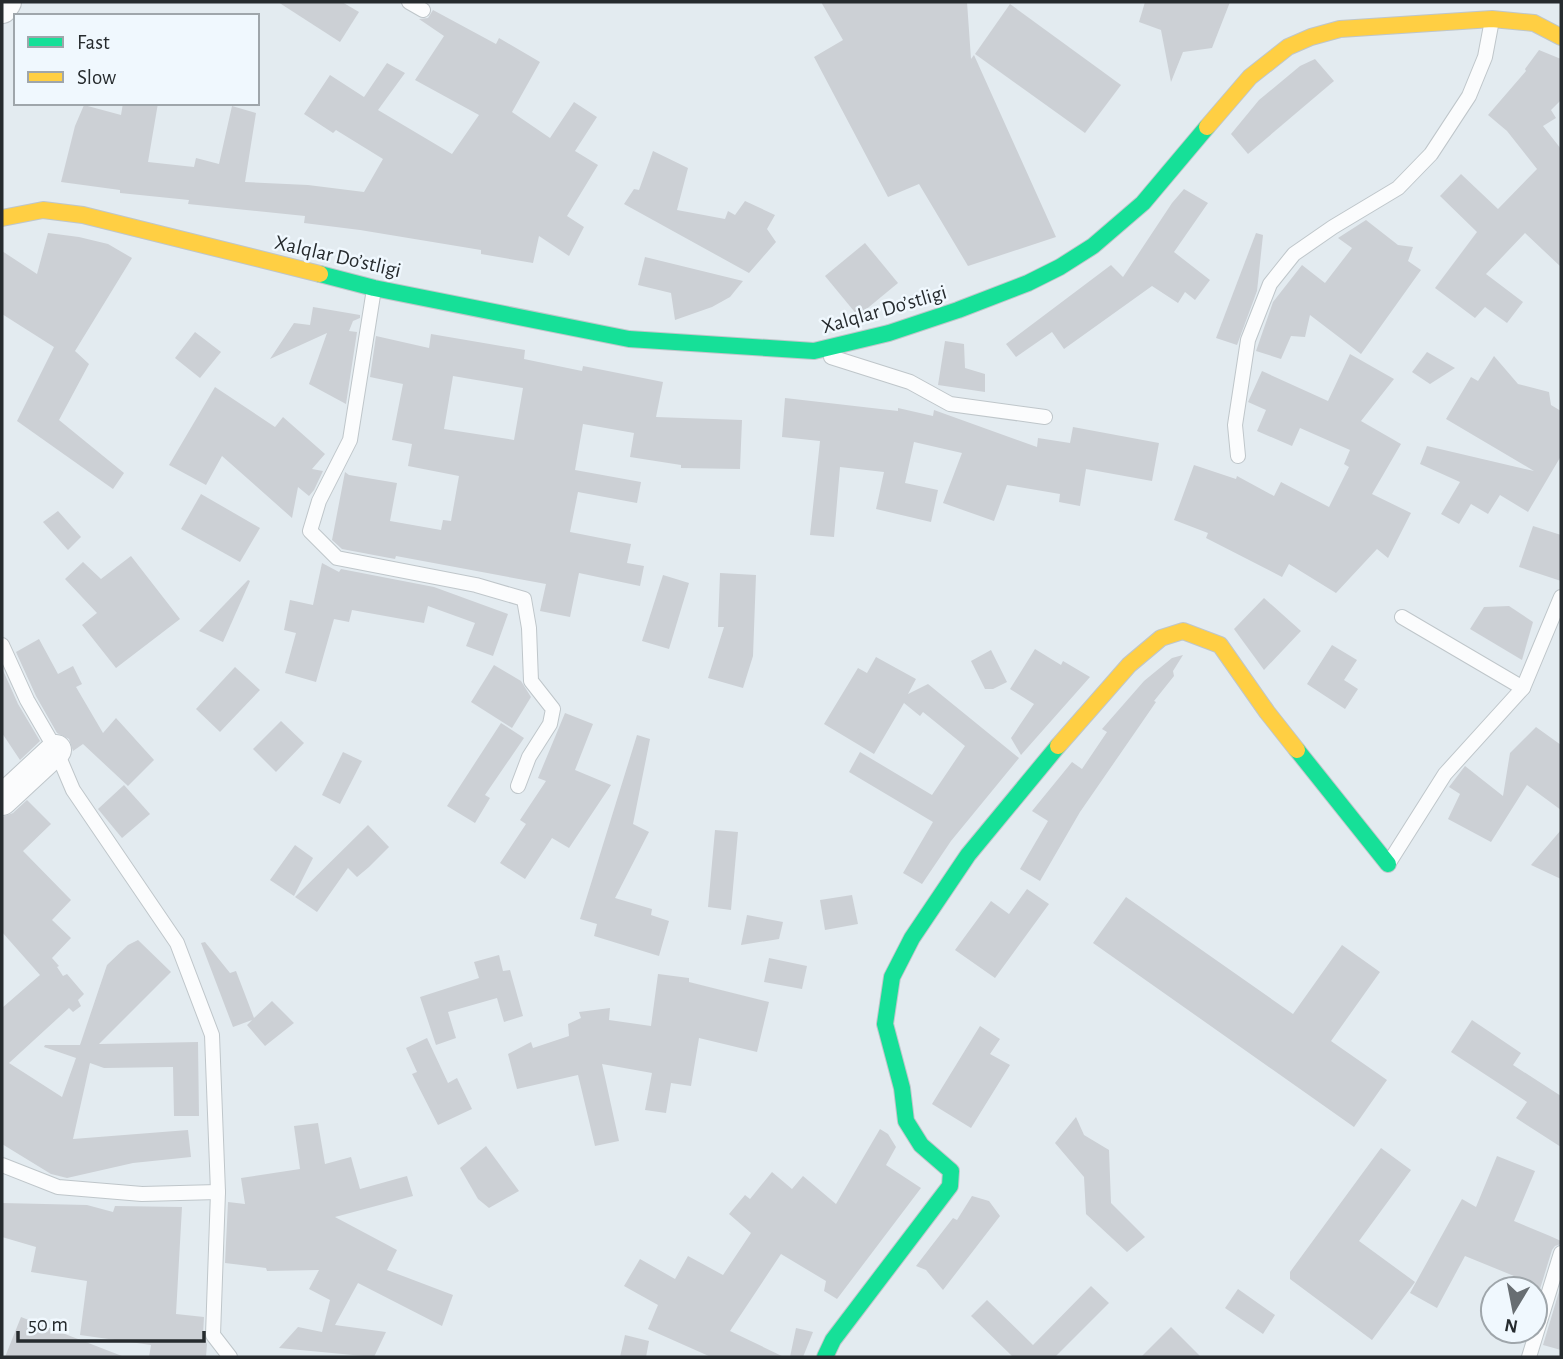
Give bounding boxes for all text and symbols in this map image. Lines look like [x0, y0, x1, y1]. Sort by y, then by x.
legend [14, 14, 259, 105]
text: Fast [77, 32, 110, 53]
text: Slow [77, 67, 116, 88]
street label: Xalqlar Do’stligi [273, 232, 403, 281]
street label: Xalqlar Do’stligi [819, 282, 949, 337]
north arrow [1479, 1275, 1549, 1345]
scale bar [18, 1300, 203, 1344]
text: 50 m [28, 1314, 68, 1335]
text: N [1503, 1315, 1519, 1336]

